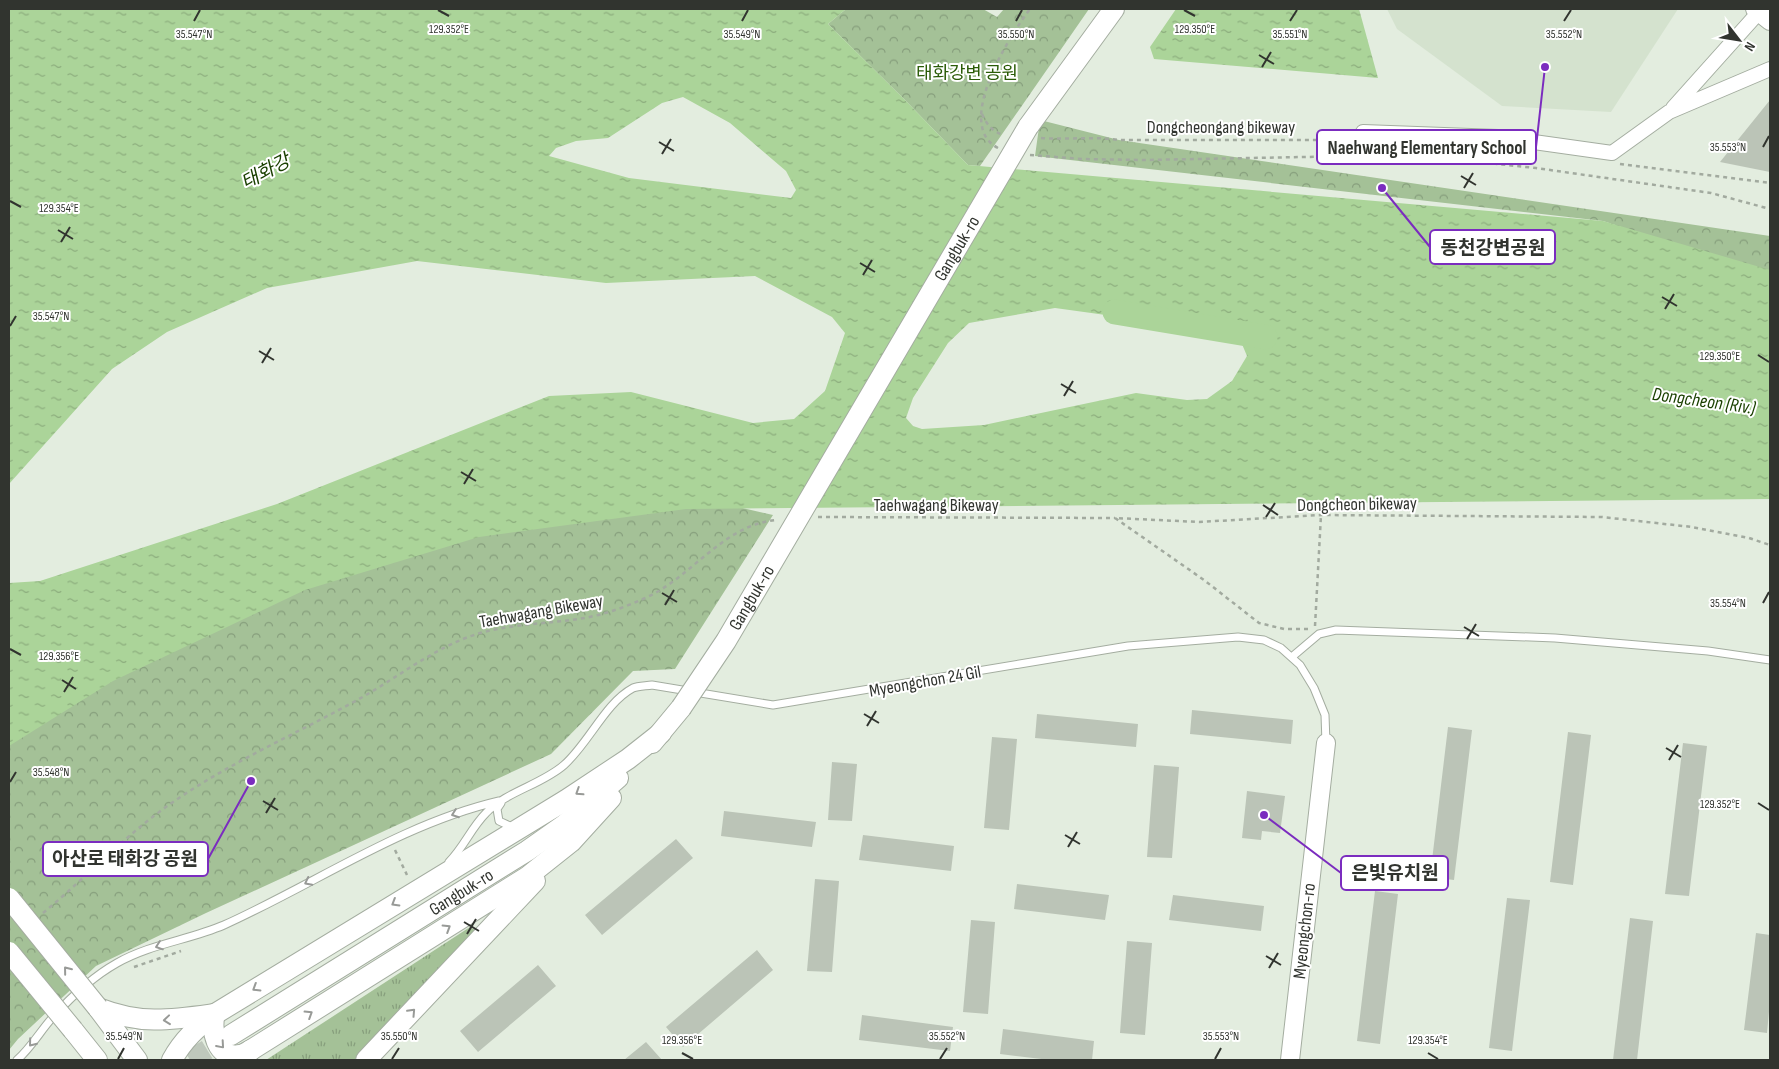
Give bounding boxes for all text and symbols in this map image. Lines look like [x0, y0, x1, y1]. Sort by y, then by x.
north arrow [1714, 15, 1764, 65]
text: 129.352°E [429, 22, 469, 37]
text: 129.350°E [1175, 22, 1215, 37]
text: 35.547°N [176, 27, 212, 42]
text: 35.549°N [724, 27, 760, 42]
text: 35.550°N [998, 27, 1034, 42]
text: 35.551°N [1272, 27, 1308, 42]
text: 35.552°N [1546, 27, 1582, 42]
text: N [1741, 39, 1759, 54]
park label: 태화강변 공원 [916, 63, 1018, 84]
street label: Dongcheongang bikeway [1147, 117, 1295, 138]
callout: Naehwang Elementary School [1317, 130, 1536, 164]
text: Naehwang Elementary School [1328, 137, 1526, 160]
text: 35.553°N [1710, 140, 1746, 155]
water label: 태화강 [237, 149, 296, 195]
text: 129.354°E [39, 201, 79, 216]
street label: Gangbuk-ro [930, 213, 984, 285]
callout: 동천강변공원 [1430, 230, 1555, 264]
text: 동천강변공원 [1441, 237, 1545, 260]
text: 35.547°N [33, 309, 69, 324]
text: 129.350°E [1700, 349, 1740, 364]
water label: Dongcheon (Riv.) [1651, 383, 1758, 420]
street label: Dongcheon bikeway [1297, 493, 1417, 516]
street label: Taehwagang Bikeway [873, 495, 999, 516]
street label: Gangbuk-ro [725, 562, 779, 634]
street label: Taehwagang Bikeway [478, 590, 605, 633]
text: 35.554°N [1710, 596, 1746, 611]
text: 129.356°E [39, 649, 79, 664]
street label: Myeongchon 24 Gil [867, 661, 983, 702]
text: 35.548°N [33, 765, 69, 780]
one-way arrow [575, 786, 584, 795]
text: 129.352°E [1700, 797, 1740, 812]
one-way arrow [451, 808, 460, 818]
callout: 아산로 태화강 공원 [43, 842, 208, 876]
text: 아산로 태화강 공원 [52, 848, 198, 871]
callout: 은빛유치원 [1341, 856, 1448, 890]
text: 은빛유치원 [1351, 862, 1439, 885]
street label: Gangbuk-ro [425, 865, 497, 920]
one-way arrow [304, 876, 313, 886]
street label: Myeongchon-ro [1289, 882, 1320, 980]
one-way arrow [391, 897, 400, 907]
one-way arrow [442, 925, 451, 935]
one-way arrow [155, 940, 164, 950]
one-way arrow [65, 967, 73, 976]
one-way arrow [253, 982, 262, 992]
one-way arrow [406, 1009, 415, 1018]
one-way arrow [304, 1011, 313, 1020]
one-way arrow [163, 1015, 171, 1026]
text: 35.549°N [106, 1029, 142, 1044]
text: 35.550°N [381, 1029, 417, 1044]
text: 35.552°N [929, 1029, 965, 1044]
text: 35.553°N [1203, 1029, 1239, 1044]
text: 129.356°E [662, 1033, 702, 1048]
text: 129.354°E [1408, 1033, 1448, 1048]
one-way arrow [29, 1038, 38, 1047]
one-way arrow [215, 1040, 224, 1049]

